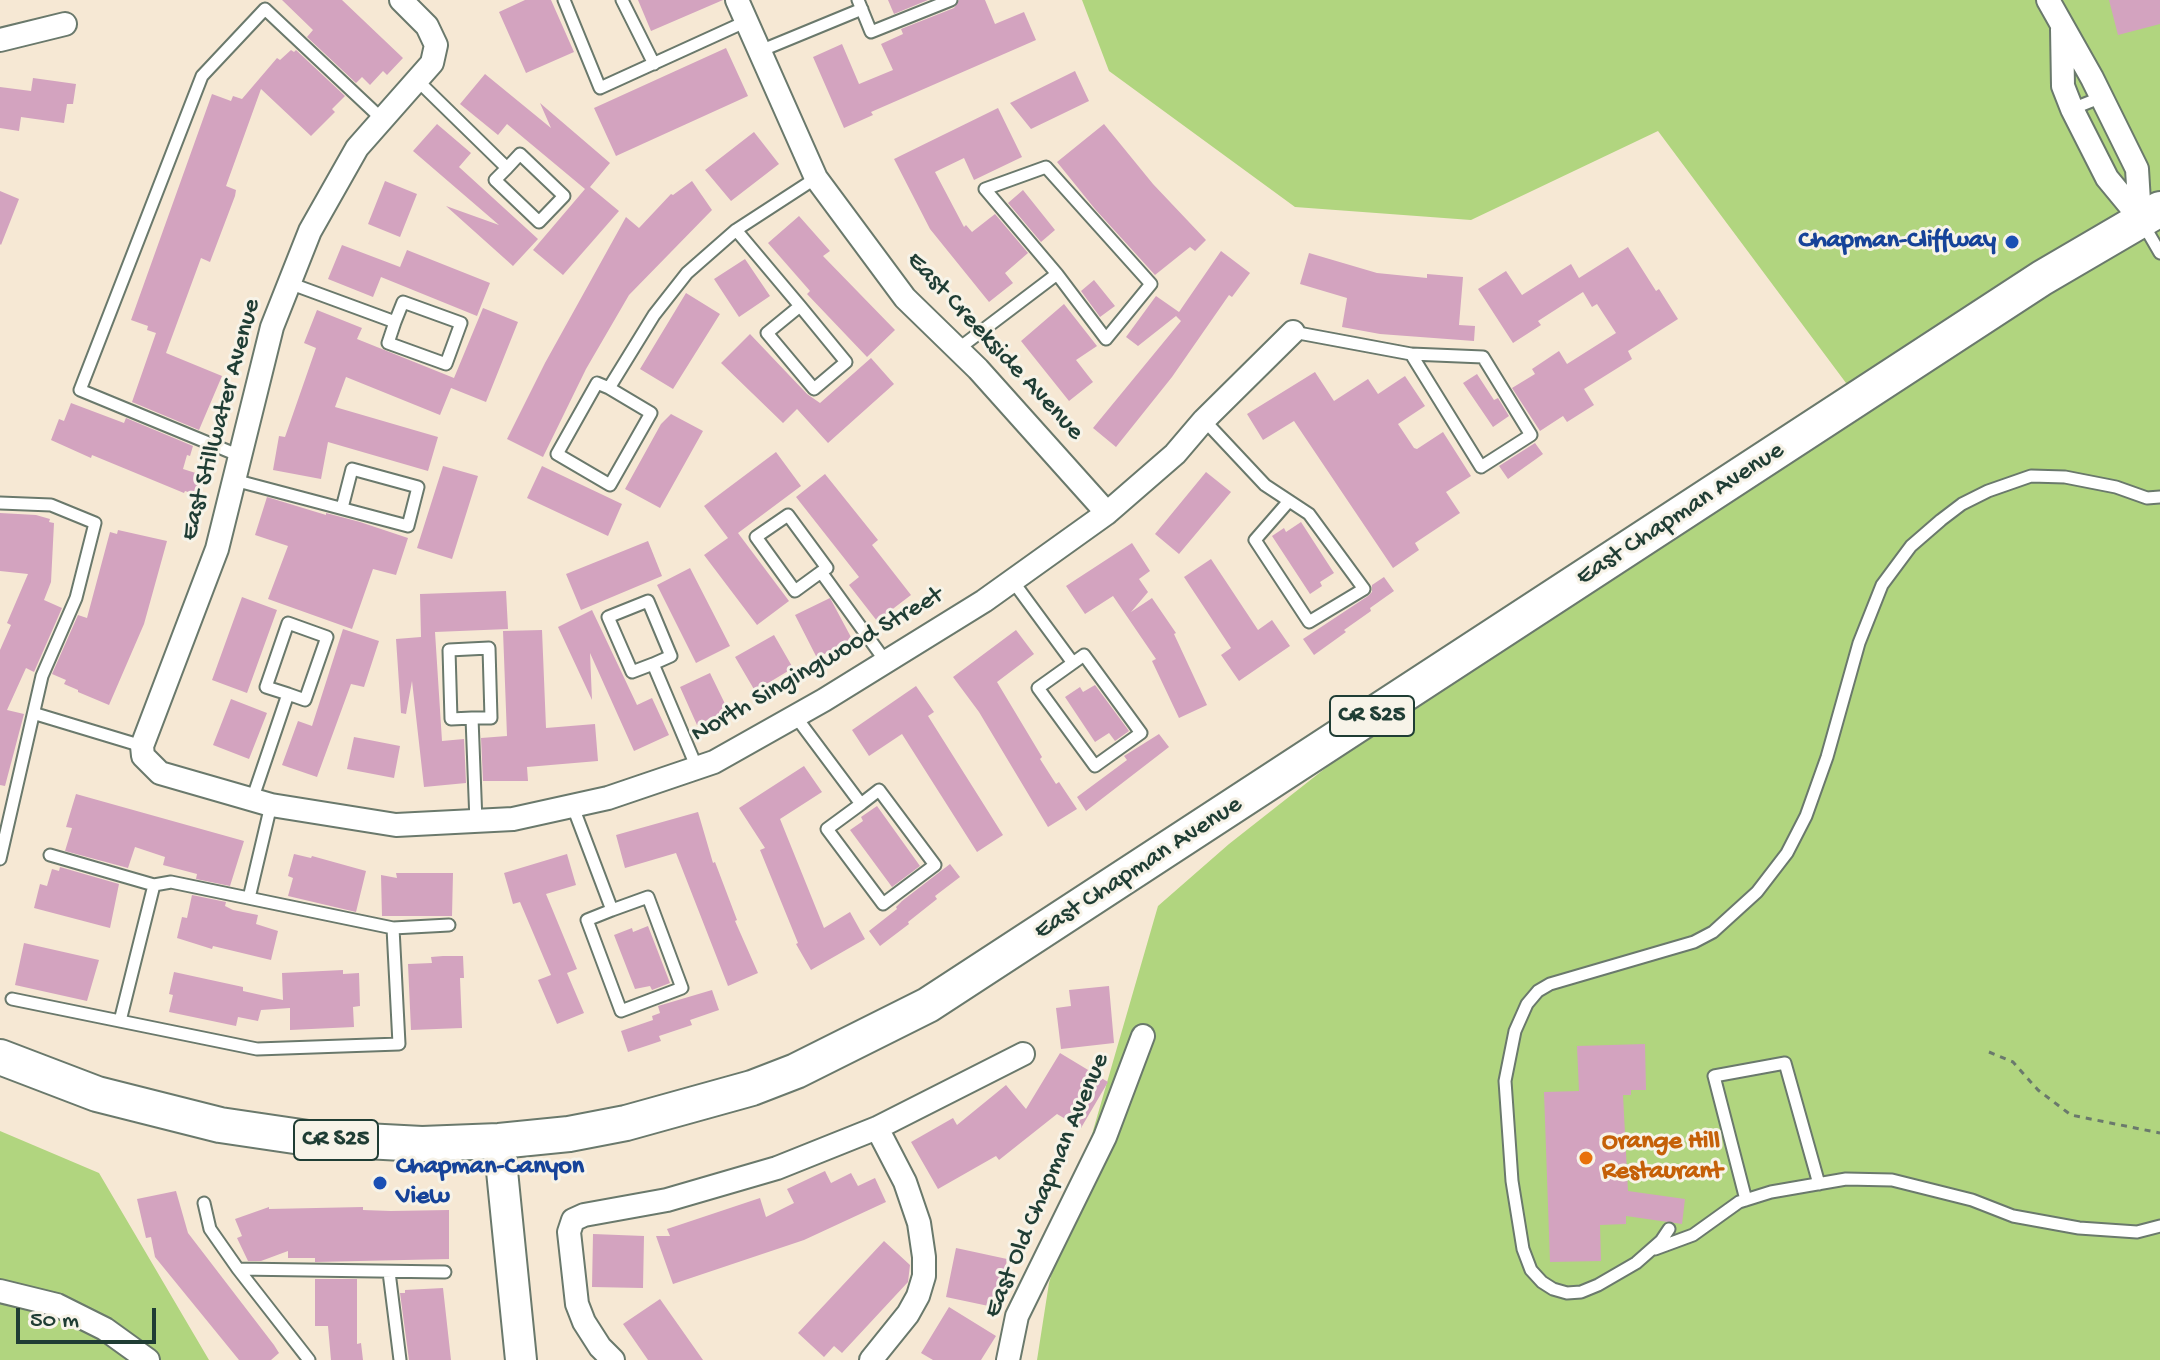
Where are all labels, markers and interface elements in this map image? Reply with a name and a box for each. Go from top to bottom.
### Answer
place label: Chapman-Cliffway [1799,226,1996,258]
marker: Chapman-Cliffway [2003,233,2021,251]
street label: East Creekside Avenue [898,246,1090,448]
street label: East Stillwater Avenue [175,296,269,544]
street label: East Chapman Avenue [1571,436,1791,594]
street label: North Singingwood Street [686,581,950,751]
road number: CR S25 [1330,696,1414,736]
street label: East Chapman Avenue [1029,790,1249,948]
street label: East Old Chapman Avenue [978,1049,1118,1323]
road number: CR S25 [294,1120,378,1160]
place label: Orange Hill Restaurant [1602,1127,1722,1188]
marker: Orange Hill Restaurant [1577,1149,1595,1167]
place label: Chapman-Canyon View [396,1152,584,1214]
marker: Chapman-Canyon View [371,1174,389,1192]
scale bar [20,1292,160,1342]
text: 50 m [30,1307,79,1336]

